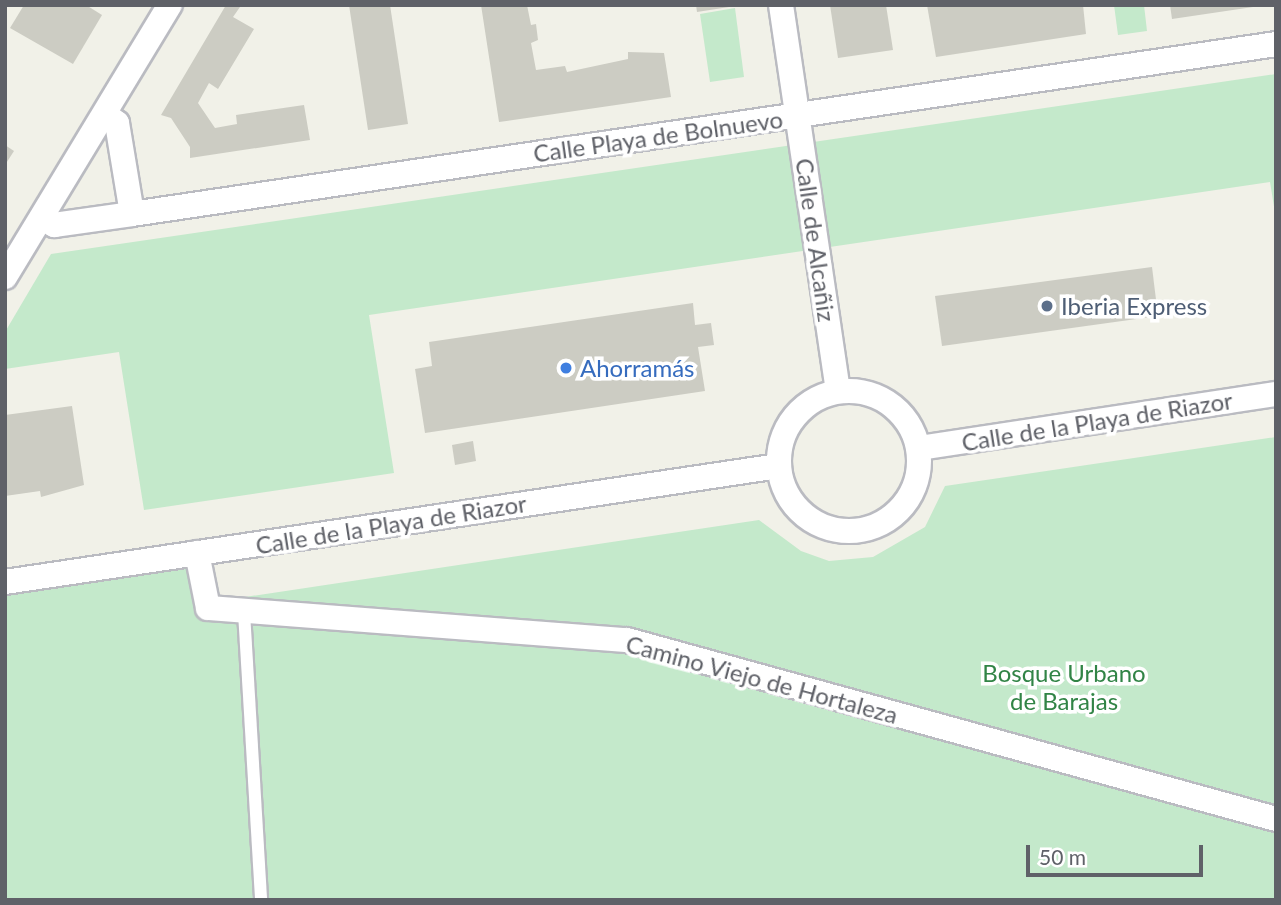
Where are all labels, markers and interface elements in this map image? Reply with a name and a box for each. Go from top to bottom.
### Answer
street label: Calle Playa de Bolnuevo [531,104,785,168]
street label: Calle de Alcañiz [790,156,842,324]
place label: Iberia Express [1061,292,1207,320]
marker: Iberia Express [1039,298,1055,314]
place label: Ahorramás [580,354,694,382]
marker: Ahorramás [558,360,574,376]
street label: Calle de la Playa de Riazor [960,385,1234,457]
street label: Calle de la Playa de Riazor [254,488,528,560]
street label: Camino Viejo de Hortaleza [623,629,901,729]
park label: Bosque Urbano de Barajas [982,659,1146,715]
scale bar [1029,832,1206,876]
text: 50 m [1039,844,1086,869]

